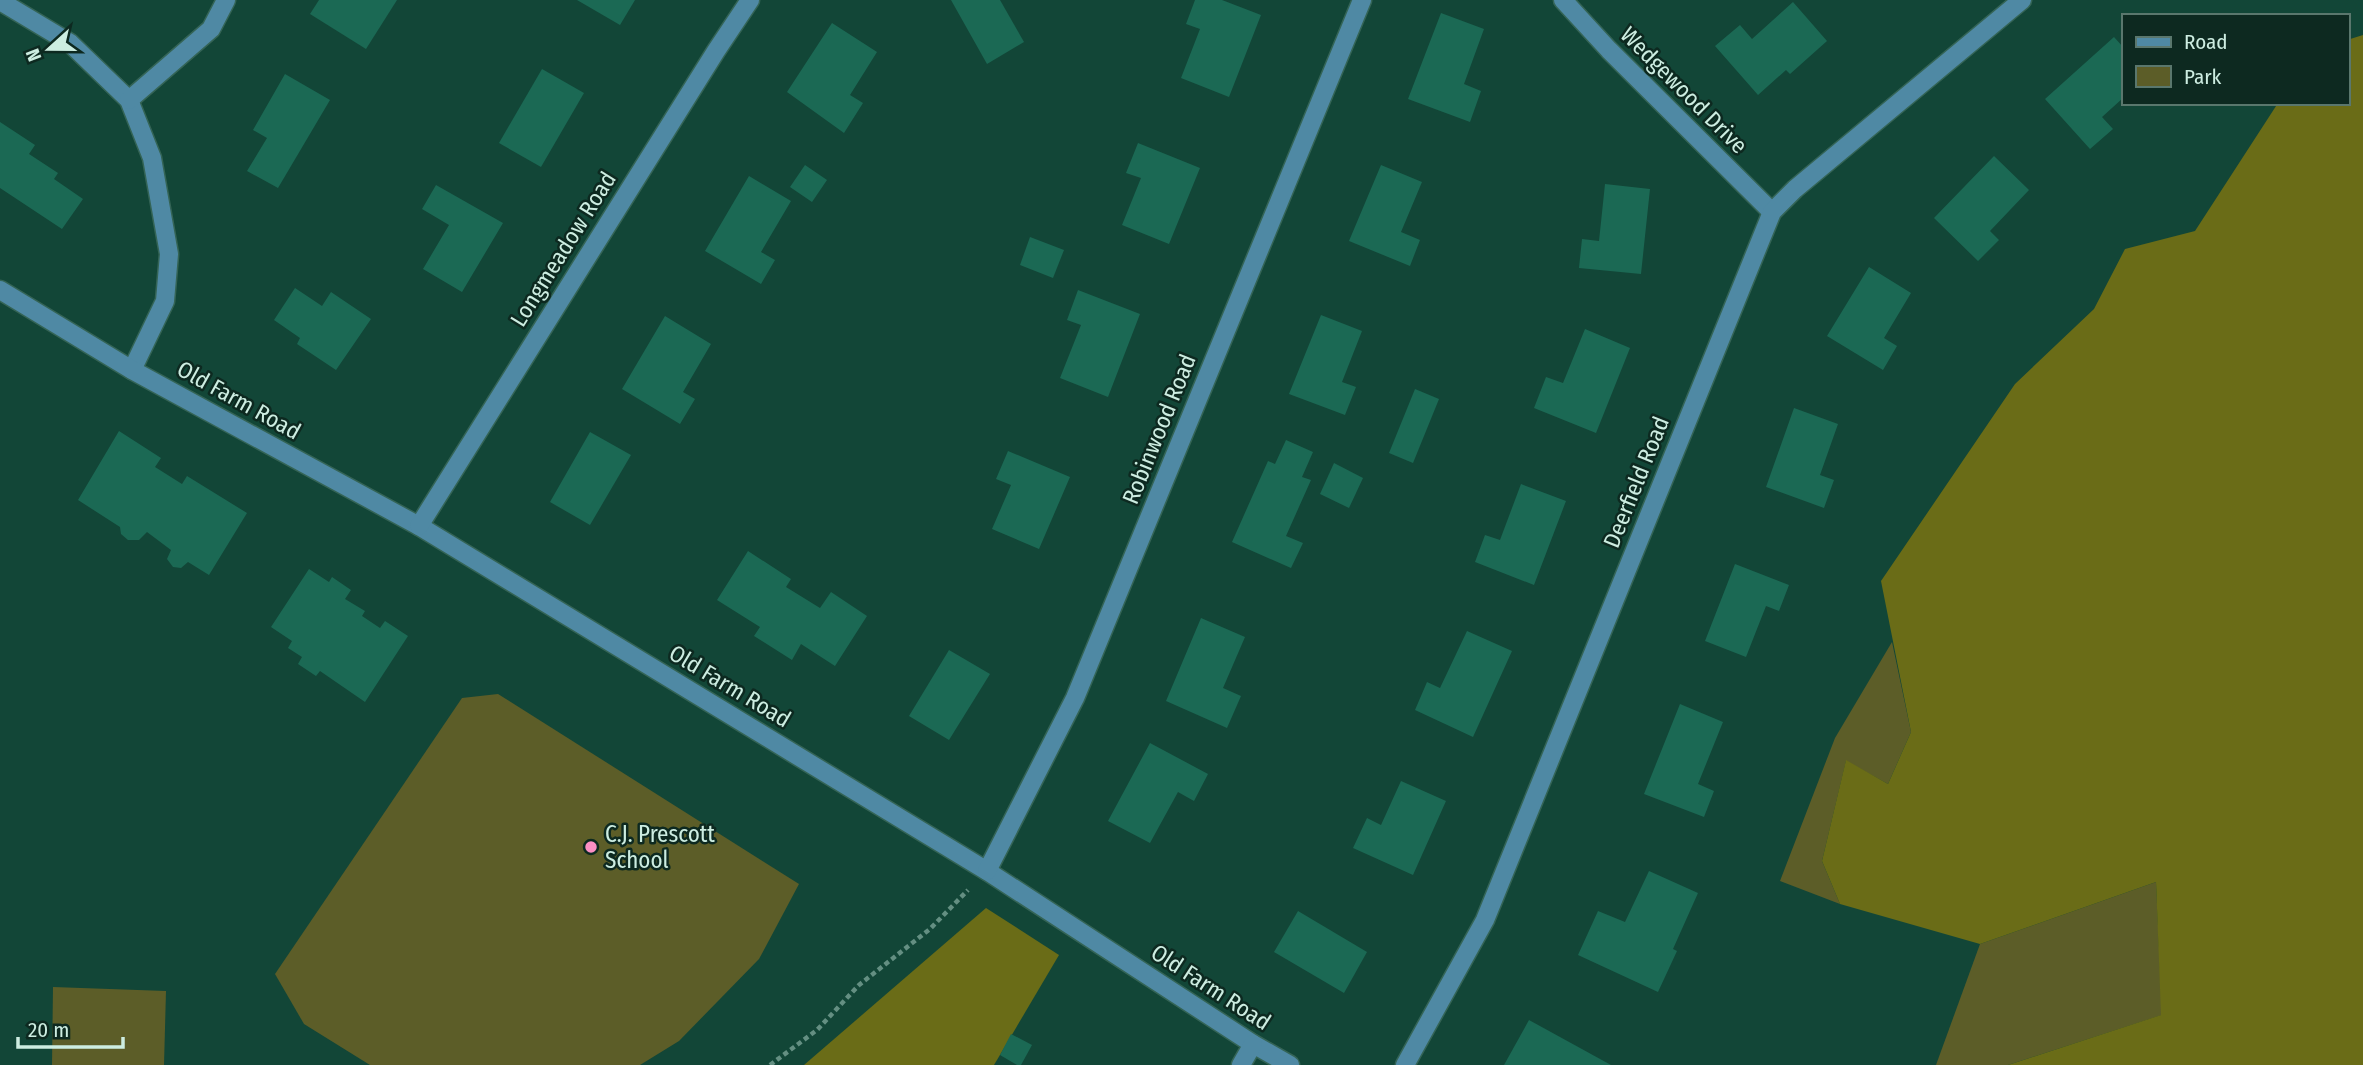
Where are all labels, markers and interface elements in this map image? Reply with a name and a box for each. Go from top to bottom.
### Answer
north arrow [14,14,84,84]
legend [2122,14,2349,105]
street label: Wedgewood Drive [1615,21,1753,159]
text: Road [2184,29,2228,55]
text: N [21,45,46,64]
text: Park [2184,64,2222,90]
street label: Longmeadow Road [504,166,622,332]
street label: Robinwood Road [1116,350,1202,508]
street label: Old Farm Road [172,355,306,445]
street label: Deerfield Road [1597,412,1675,552]
street label: Old Farm Road [664,639,796,733]
place label: C.J. Prescott School [605,820,715,874]
marker: C.J. Prescott School [583,839,599,855]
street label: Old Farm Road [1146,938,1276,1036]
scale bar [18,1006,122,1050]
text: 20 m [28,1017,69,1043]

